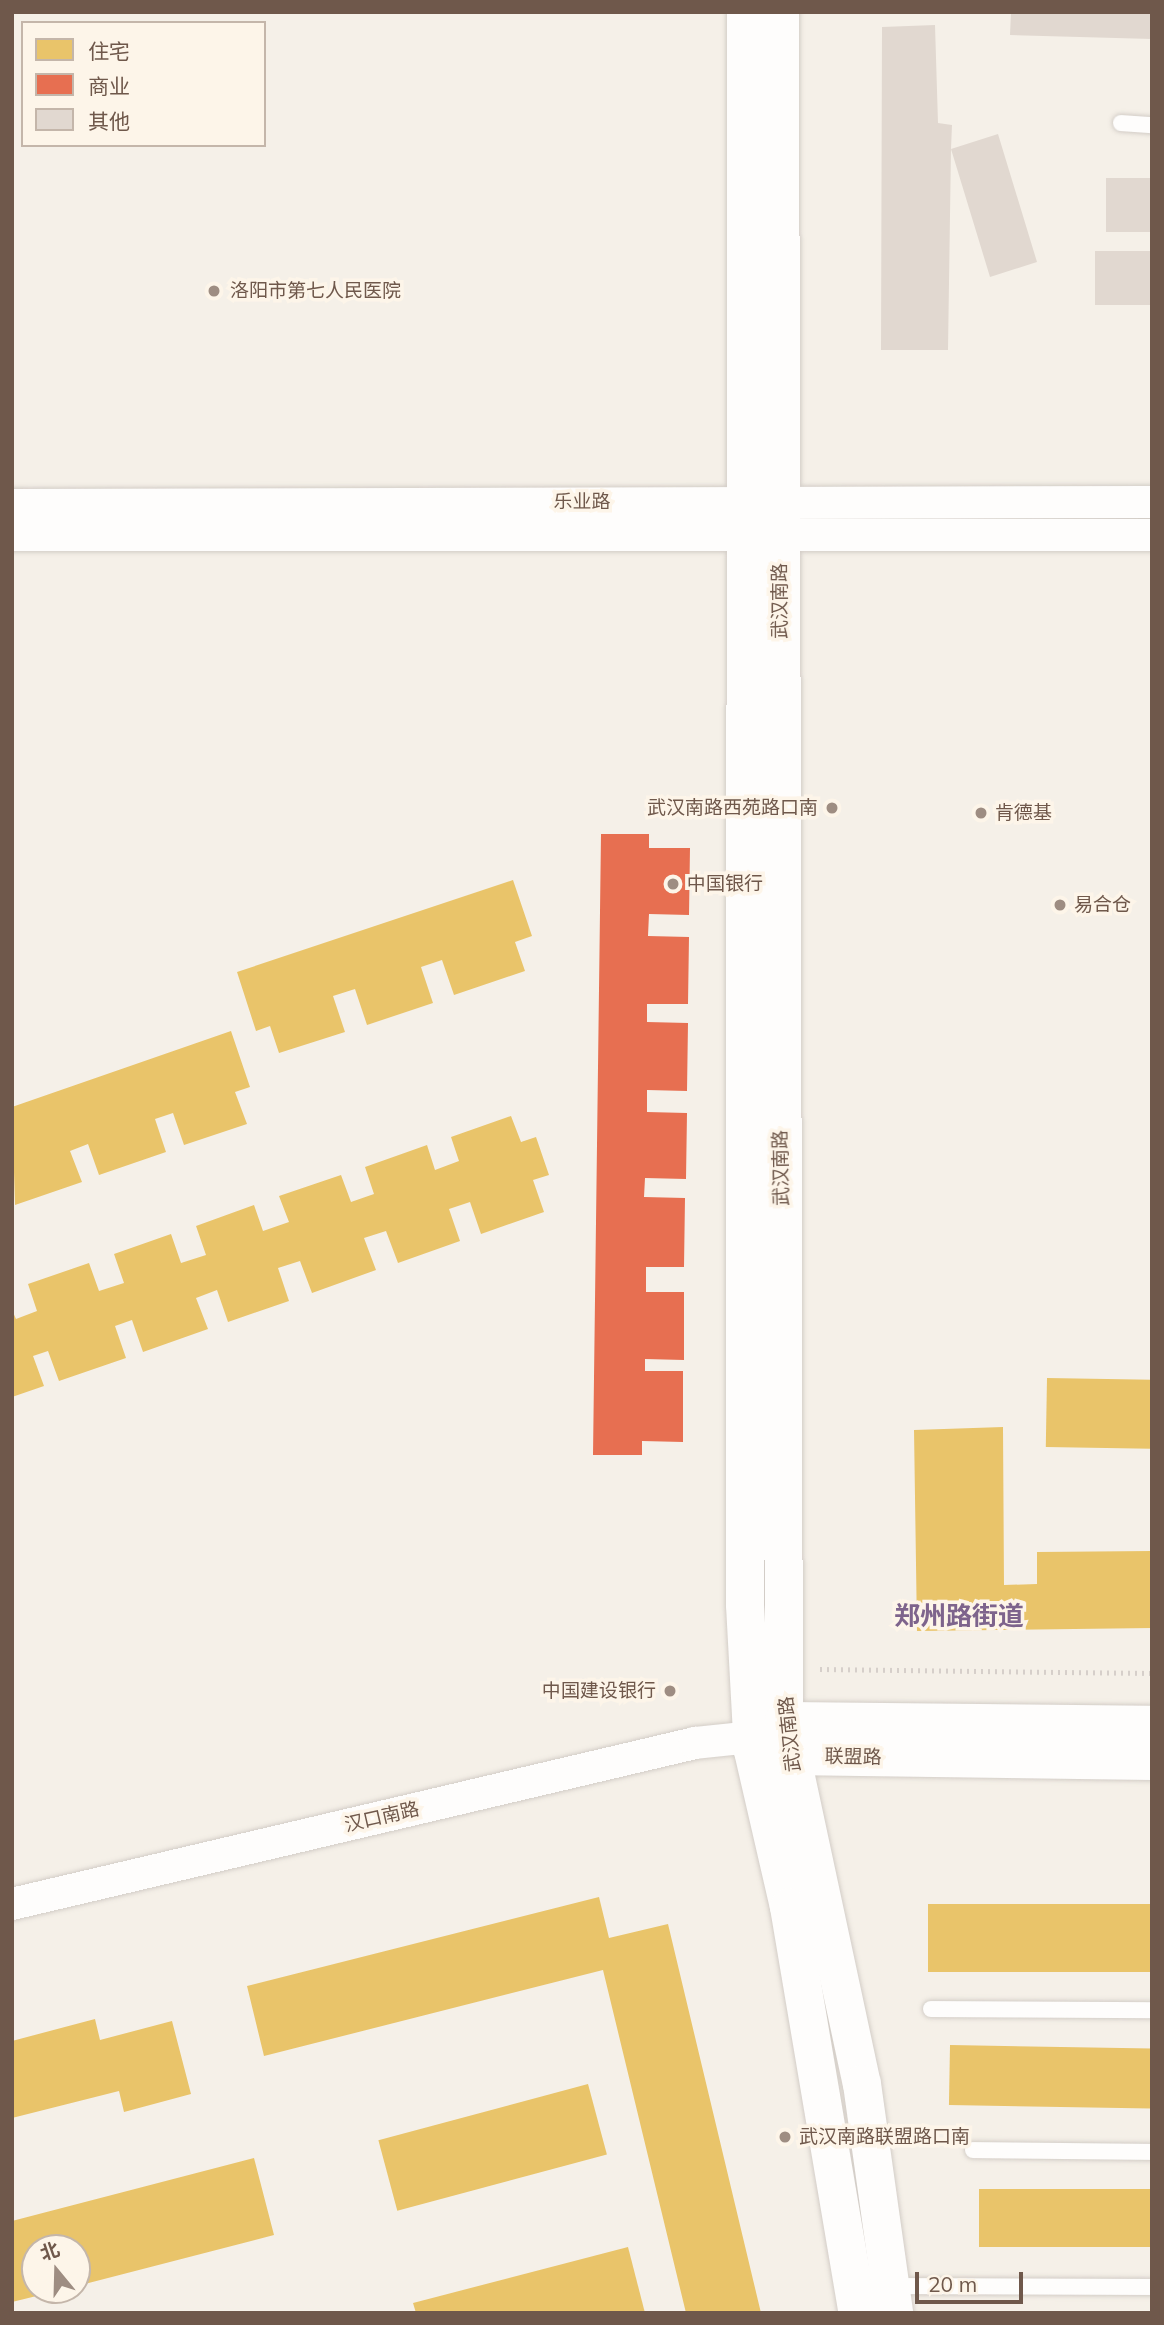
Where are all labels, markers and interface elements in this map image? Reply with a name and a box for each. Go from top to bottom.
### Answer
legend [21,21,266,147]
text: 住宅 [88,38,130,64]
text: 商业 [88,73,130,99]
text: 其他 [88,108,130,134]
place label: 洛阳市第七人民医院 [230,280,401,302]
marker: 洛阳市第七人民医院 [204,281,224,301]
street label: 乐业路 [554,491,610,513]
street label: 武汉南路 [769,563,791,639]
place label: 武汉南路西苑路口南 [647,797,818,819]
marker: 武汉南路西苑路口南 [824,800,840,816]
place label: 肯德基 [995,802,1052,824]
marker: 肯德基 [973,805,989,821]
place label: 中国银行 [687,873,763,895]
marker: 中国银行 [665,876,681,892]
place label: 易合仓 [1074,894,1131,916]
marker: 易合仓 [1052,897,1068,913]
street label: 武汉南路 [769,1130,793,1206]
district label: 郑州路街道 [894,1600,1024,1632]
place label: 中国建设银行 [542,1680,656,1702]
marker: 中国建设银行 [662,1683,678,1699]
street label: 武汉南路 [775,1695,805,1773]
street label: 联盟路 [824,1745,882,1769]
street label: 汉口南路 [342,1797,422,1837]
place label: 武汉南路联盟路口南 [799,2126,970,2148]
marker: 武汉南路联盟路口南 [777,2129,793,2145]
north arrow [21,2234,91,2304]
text: 北 [37,2237,63,2265]
scale bar [919,2258,1028,2302]
text: 20 m [928,2271,977,2297]

